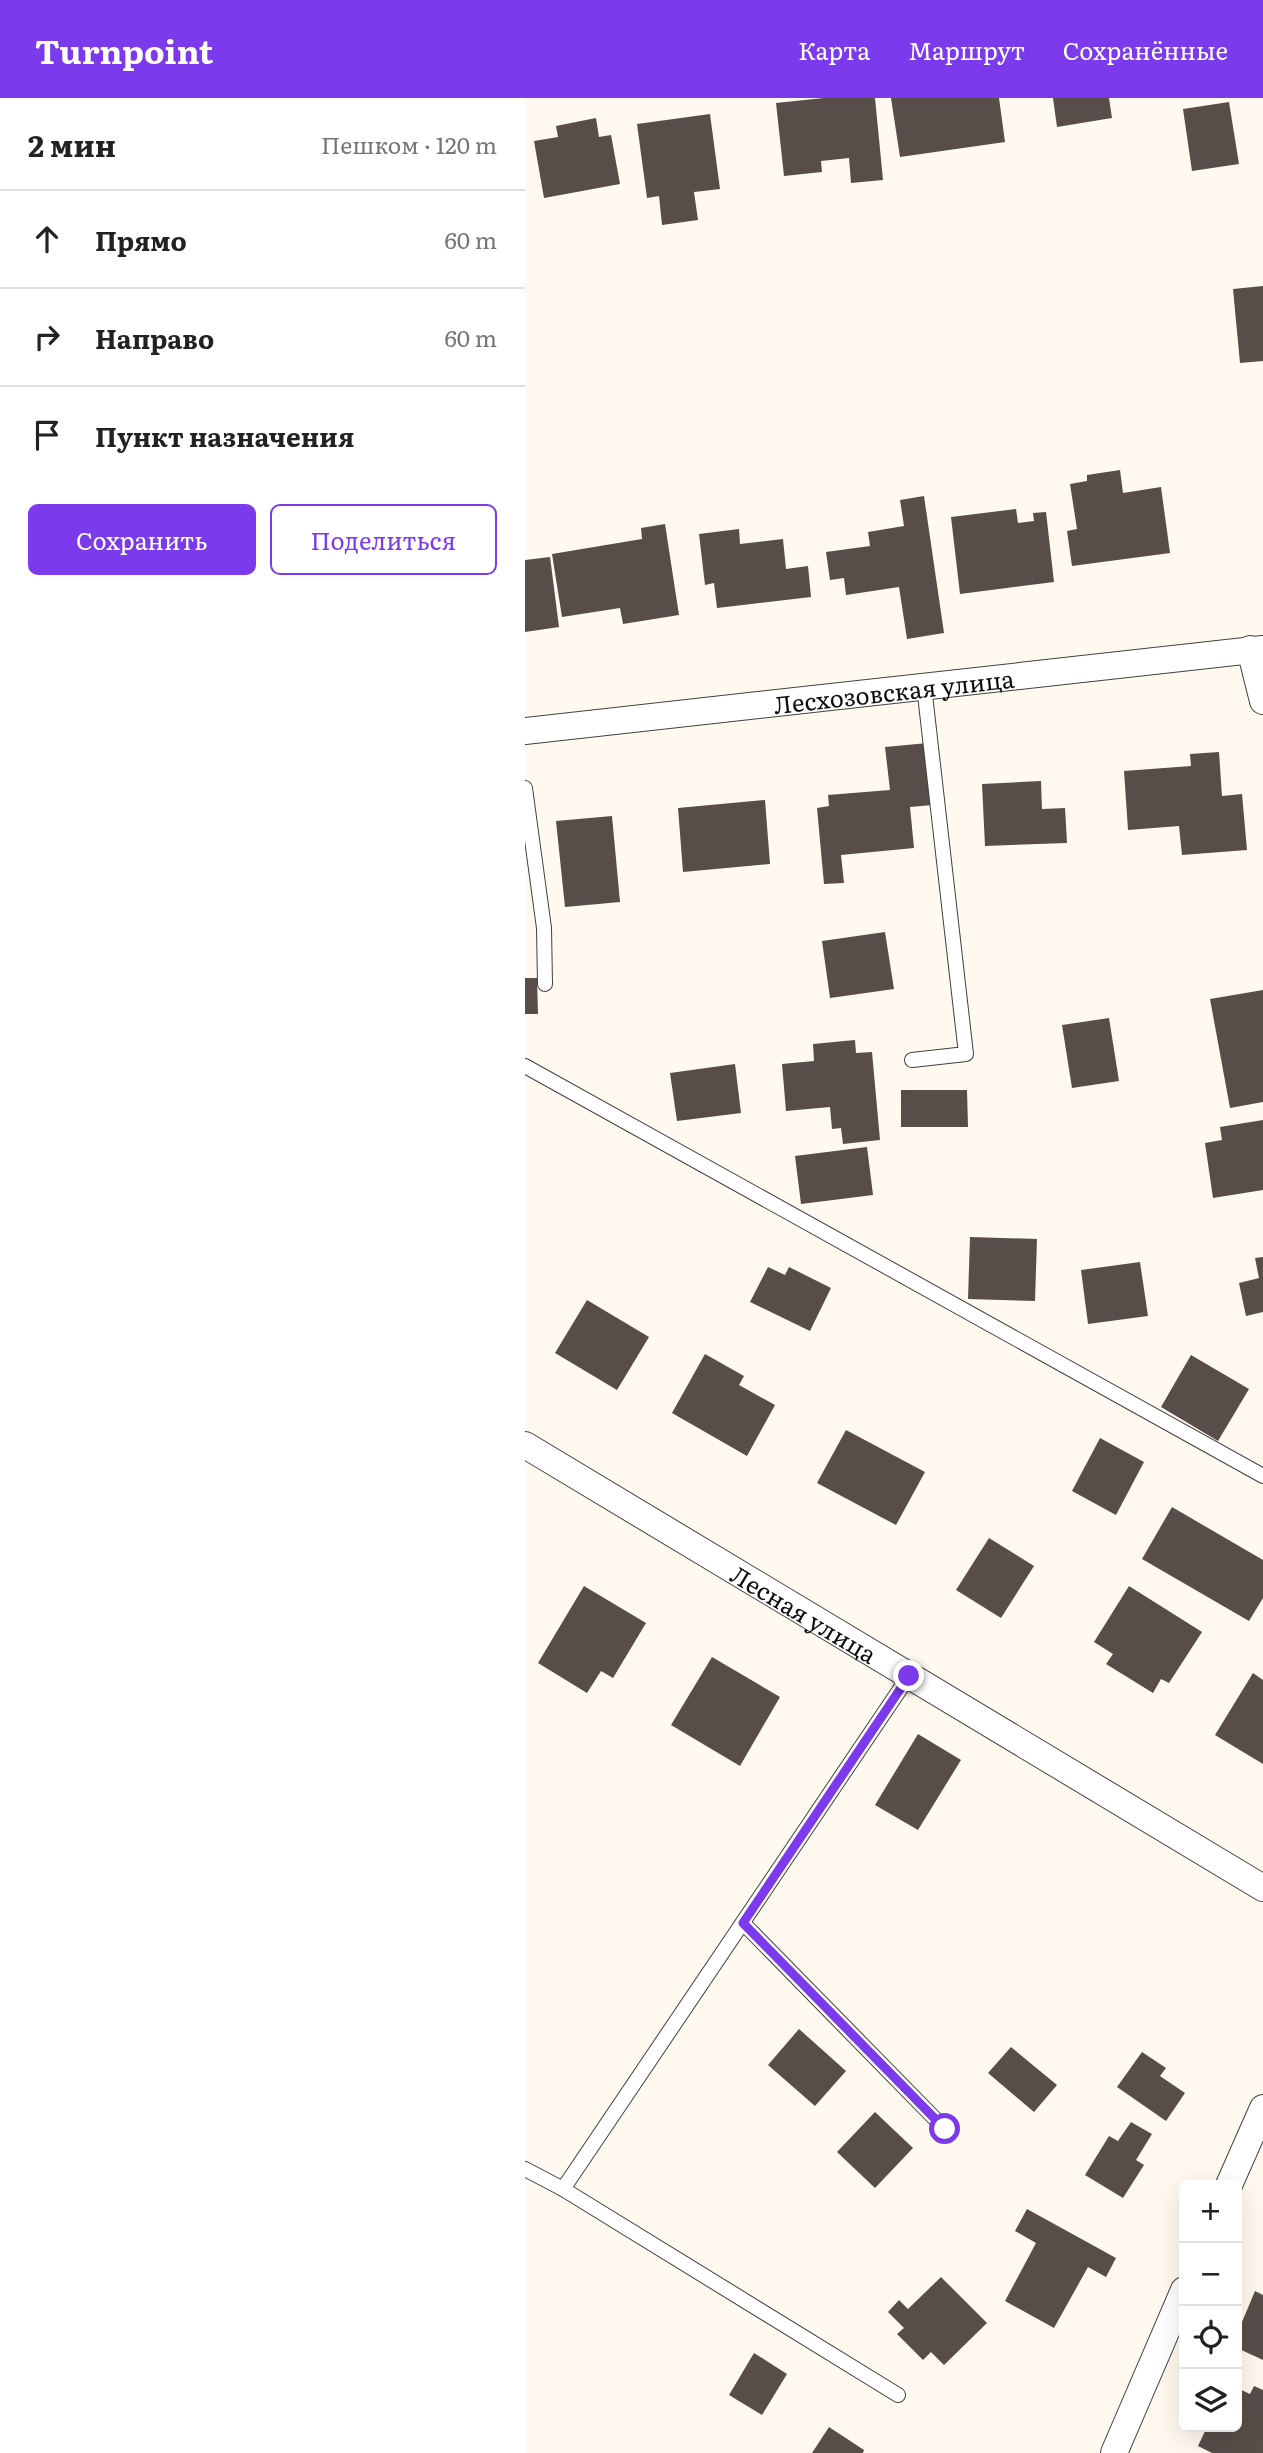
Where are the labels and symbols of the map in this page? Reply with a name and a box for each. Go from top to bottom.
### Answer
street label: Лесхозовская улица [772,659,1016,721]
street label: Лесная улица [725,1555,884,1670]
route end [893,1660,924,1691]
route start [929,2113,960,2144]

